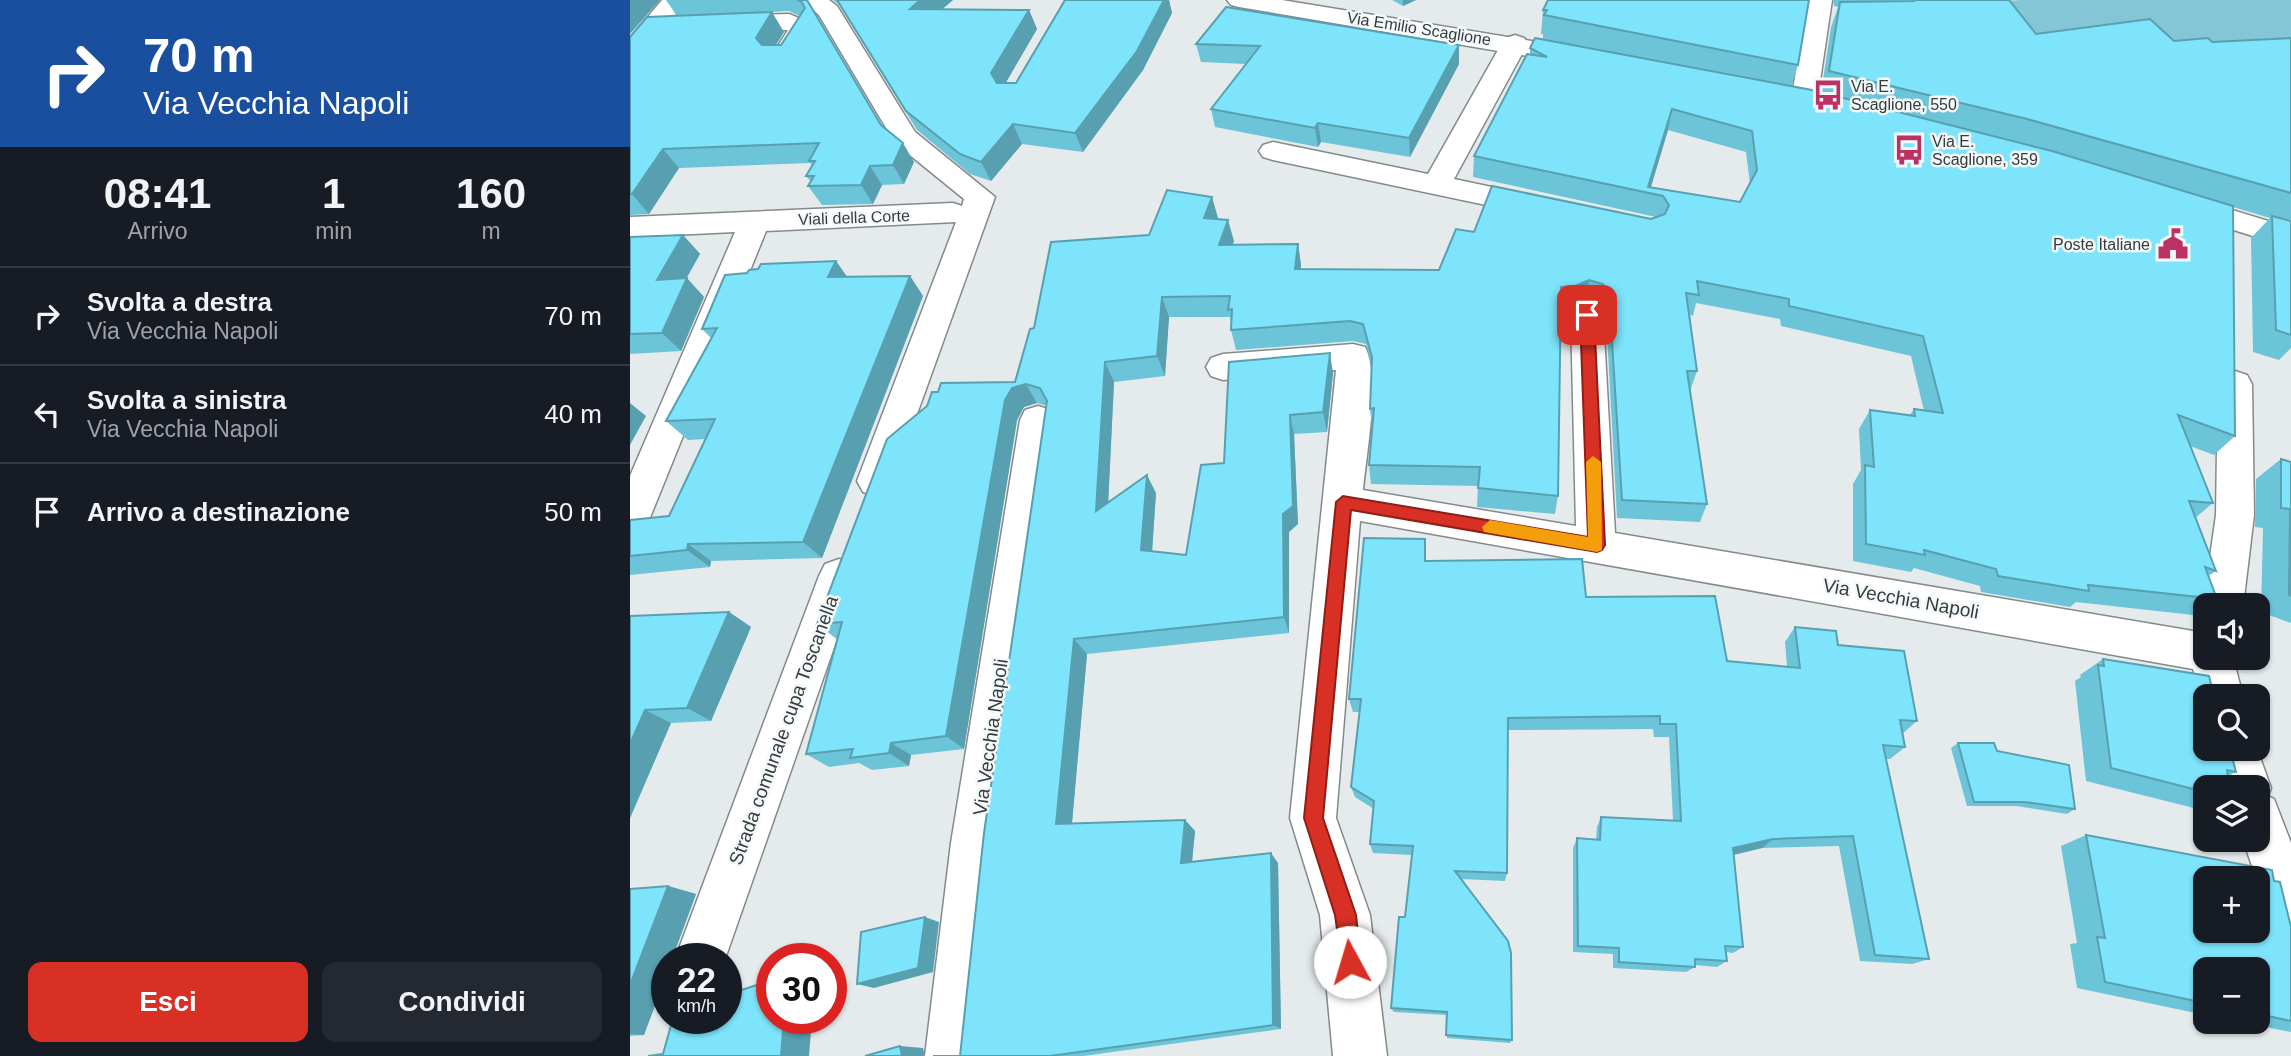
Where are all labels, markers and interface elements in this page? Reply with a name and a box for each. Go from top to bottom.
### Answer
street label: Via Emilio Scaglione [1346,9,1492,48]
icon: right [28,28,119,119]
text: 70 m [143,28,255,82]
bus stop icon: Via E. Scaglione, 550 [1811,78,1845,112]
place label: Via E. Scaglione, 550 [1851,78,1957,113]
text: Via Vecchia Napoli [143,85,409,121]
bus stop icon: Via E. Scaglione, 359 [1892,133,1926,167]
place label: Via E. Scaglione, 359 [1932,133,2038,168]
text: 08:41 [104,170,211,217]
text: 1 [322,170,345,217]
text: 160 [456,170,526,217]
street label: Viali della Corte [798,207,910,228]
text: Arrivo [128,218,188,244]
text: min [315,218,352,244]
text: m [482,218,501,244]
public building icon: Poste Italiane [2156,227,2190,261]
place label: Poste Italiane [2053,236,2150,253]
pin [1557,285,1617,345]
text: Svolta a destra [87,287,272,317]
icon: arrive [1568,296,1606,334]
icon: right [28,297,66,335]
text: 70 m [544,301,602,331]
text: Via Vecchia Napoli [87,318,278,344]
text: Svolta a sinistra [87,385,286,415]
icon: left [28,395,66,433]
text: 40 m [544,399,602,429]
text: Via Vecchia Napoli [87,416,278,442]
icon: arrive [28,493,66,531]
text: Arrivo a destinazione [87,497,350,527]
text: 50 m [544,497,602,527]
street label: Via Vecchia Napoli [1821,574,1981,623]
street label: Strada comunale cupa Toscanella [725,592,842,868]
map controls [2193,593,2270,1034]
button: sound [2193,593,2270,670]
street label: Via Vecchia Napoli [969,657,1012,817]
button: search [2193,684,2270,761]
button: layers [2193,775,2270,852]
button: + [2193,866,2270,943]
position arrow [1313,925,1387,999]
speed limit sign: 30 [756,943,847,1034]
button: − [2193,957,2270,1034]
text: 22 [677,960,716,999]
button: Esci [28,962,308,1042]
button: Condividi [322,962,602,1042]
text: km/h [677,996,716,1016]

